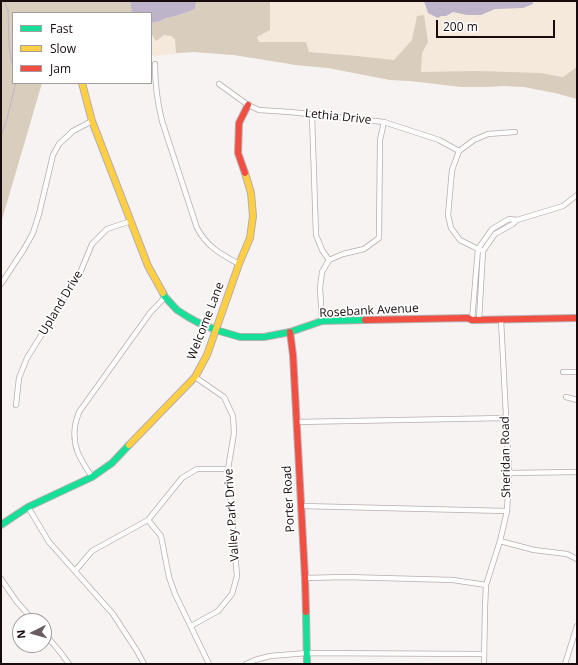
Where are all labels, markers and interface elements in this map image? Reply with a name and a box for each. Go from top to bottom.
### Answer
legend [12,12,152,84]
scale bar [438,12,557,38]
text: 200 m [443,18,478,35]
text: Fast [50,20,73,37]
text: Slow [50,40,76,57]
text: Jam [50,60,71,77]
street label: Lethia Drive [304,106,372,128]
street label: Upland Drive [36,268,86,338]
street label: Welcome Lane [185,280,227,362]
street label: Rosebank Avenue [319,301,419,321]
street label: Sheridan Road [498,416,514,498]
street label: Porter Road [280,465,298,533]
street label: Valley Park Drive [222,468,242,562]
north arrow [12,613,52,653]
text: N [13,629,28,639]

